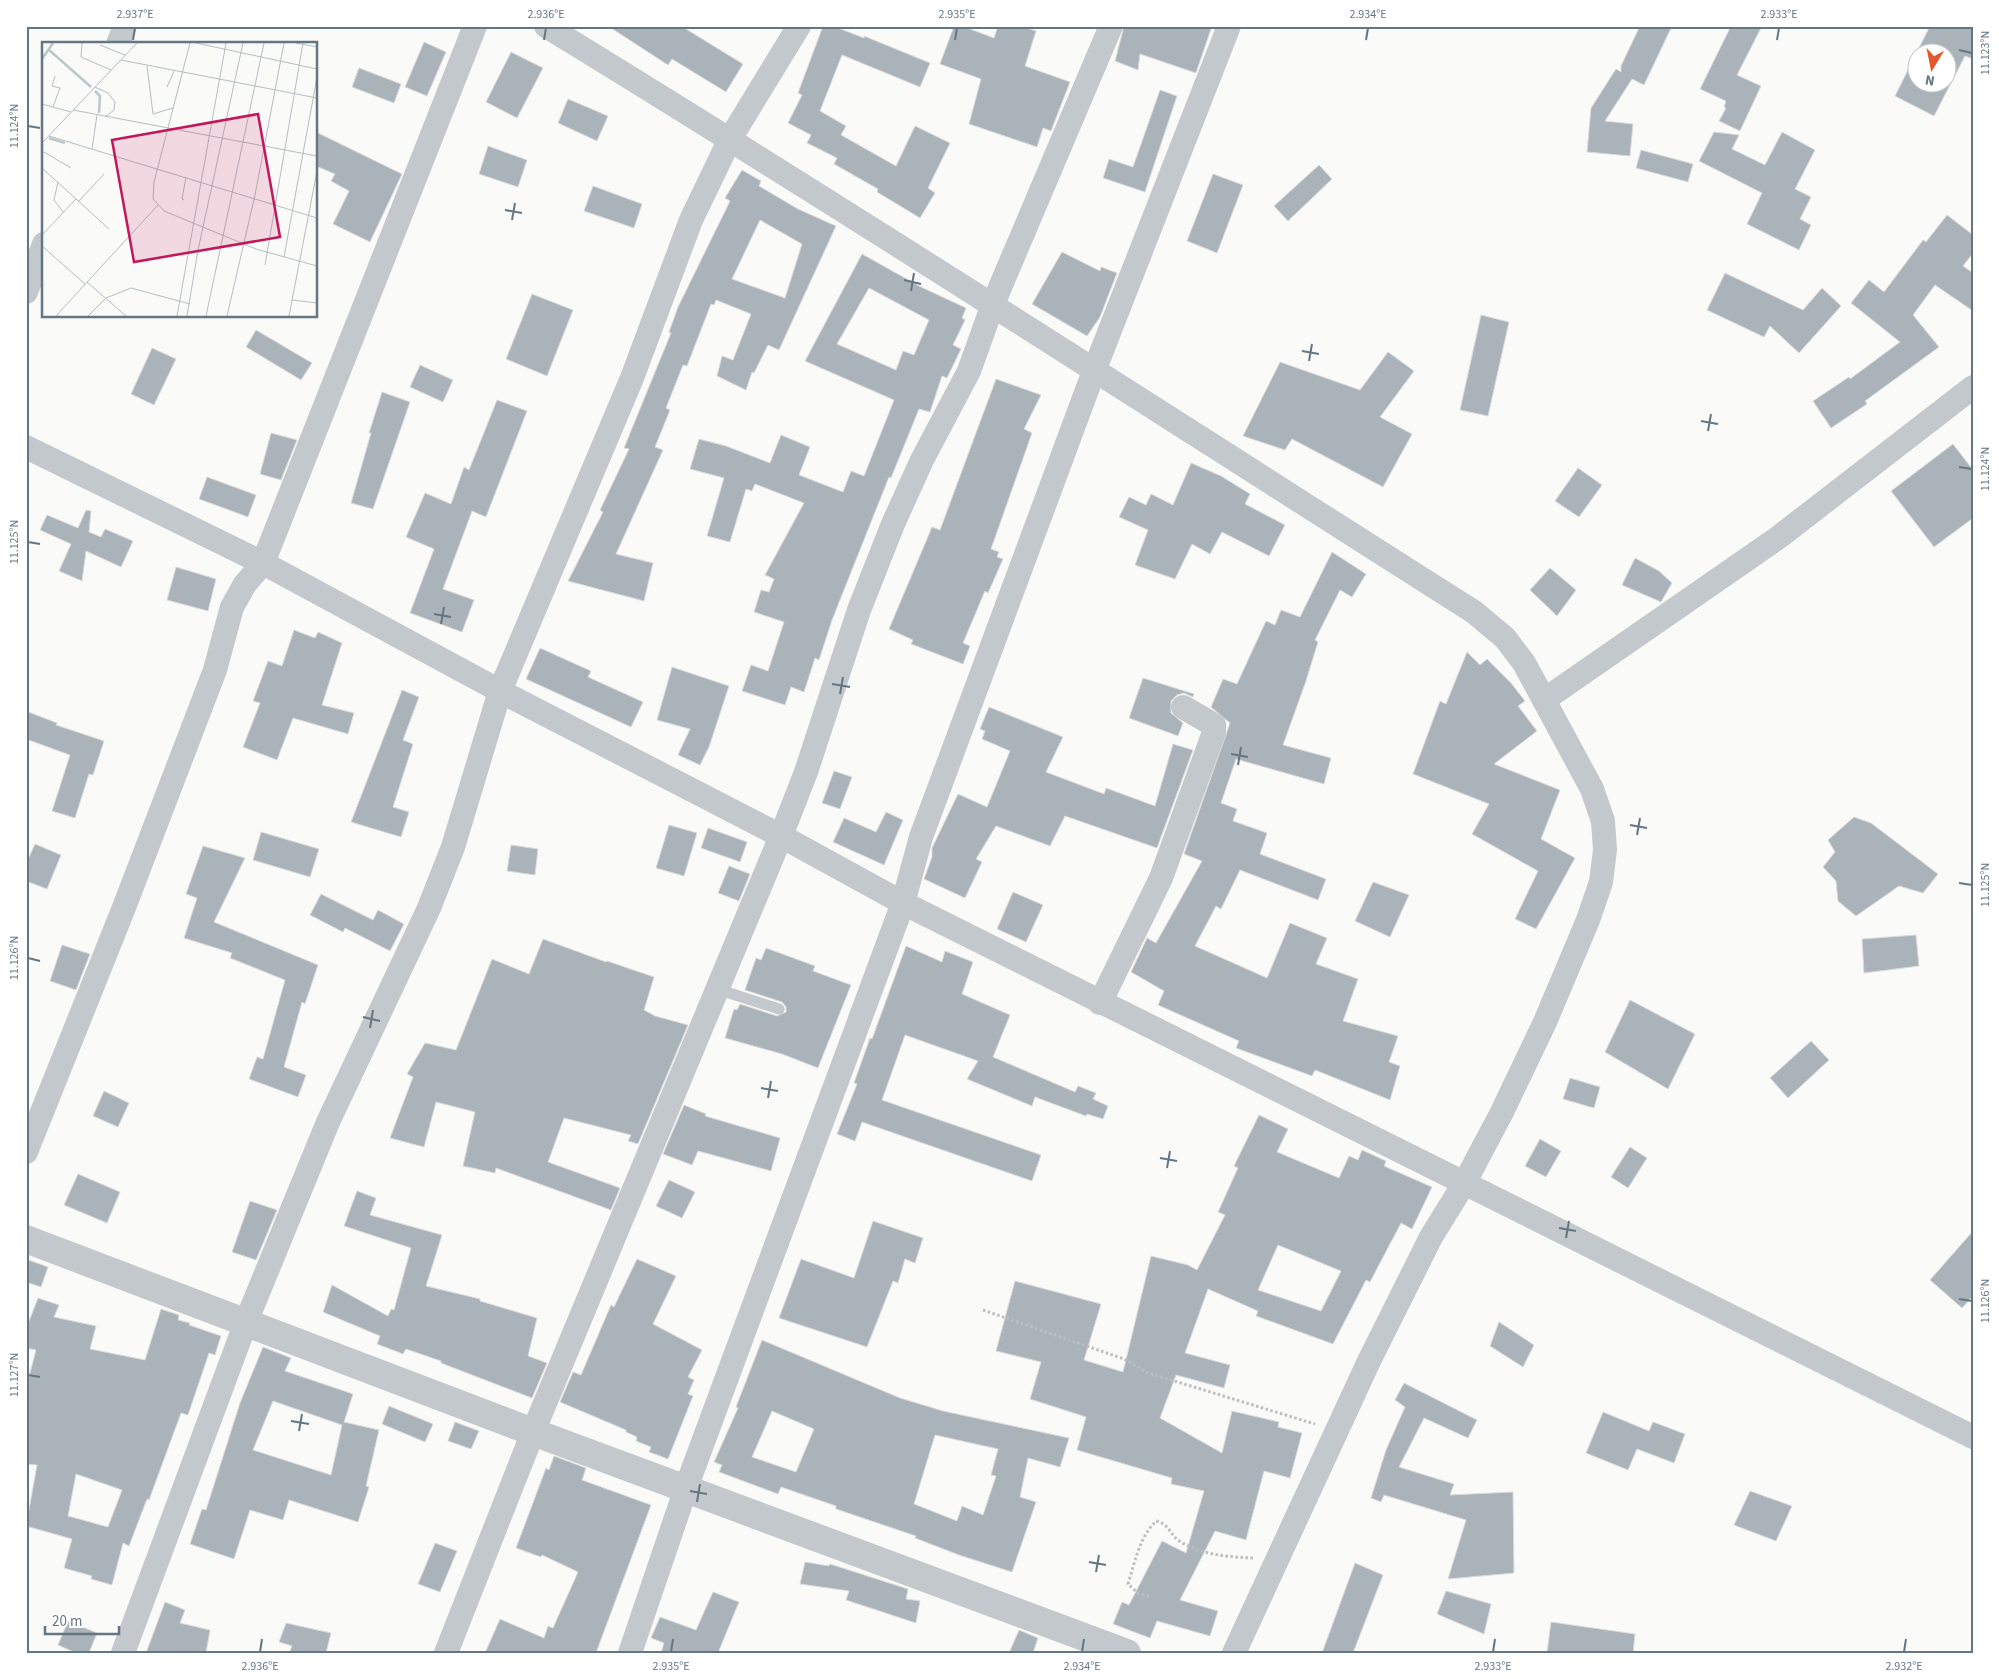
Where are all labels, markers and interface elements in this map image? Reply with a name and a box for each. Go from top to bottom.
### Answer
text: 2.937°E [116,6,154,23]
text: 2.936°E [527,6,565,23]
text: 2.935°E [938,6,976,23]
text: 2.934°E [1349,6,1387,23]
text: 2.933°E [1760,6,1798,23]
text: 11.123°N [1977,31,1994,75]
inset map [42,42,318,318]
north arrow [1906,42,1956,92]
text: N [1924,69,1936,90]
text: 11.124°N [6,104,23,148]
text: 11.124°N [1977,447,1994,491]
text: 11.125°N [6,520,23,564]
text: 11.125°N [1977,863,1994,907]
text: 11.126°N [6,936,23,980]
text: 11.126°N [1977,1279,1994,1323]
text: 11.127°N [6,1353,23,1397]
scale bar [45,1604,119,1636]
text: 20 m [52,1611,82,1632]
text: 2.936°E [241,1658,279,1675]
text: 2.935°E [652,1658,690,1675]
text: 2.934°E [1063,1658,1101,1675]
text: 2.933°E [1474,1658,1512,1675]
text: 2.932°E [1885,1658,1923,1675]

